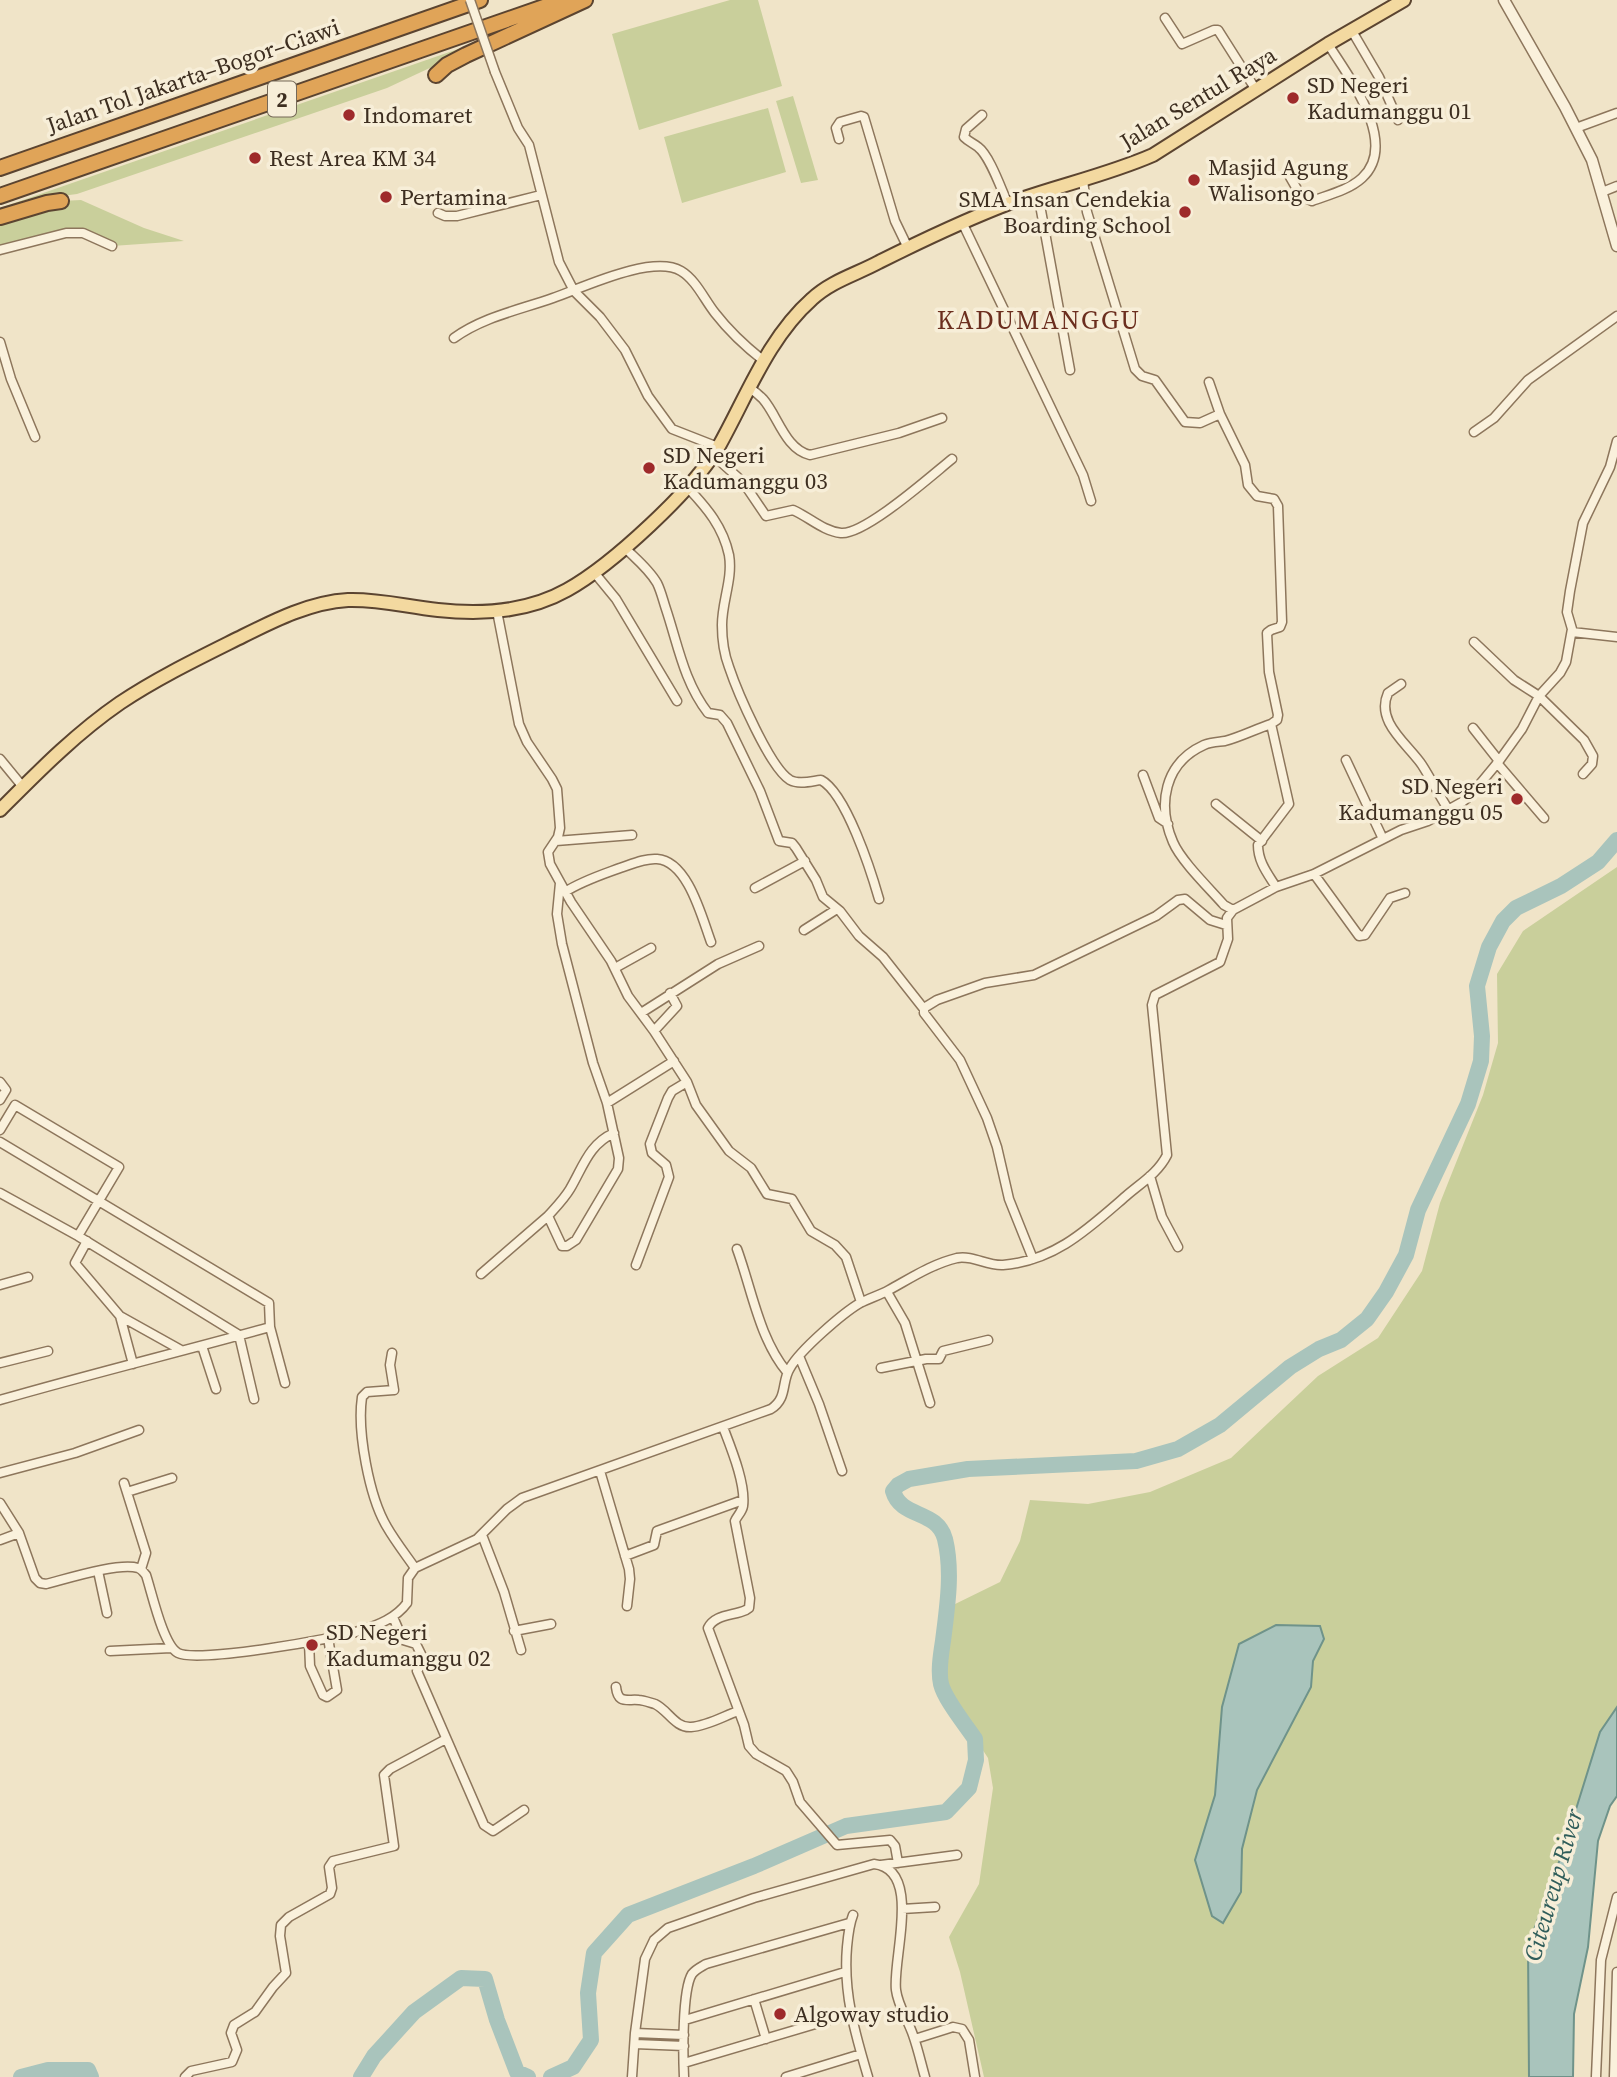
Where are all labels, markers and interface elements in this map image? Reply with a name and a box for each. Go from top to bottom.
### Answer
street label: Jalan Tol Jakarta–Bogor–Ciawi [41,11,344,142]
street label: Jalan Sentul Raya [1113,38,1282,158]
place label: SD Negeri Kadumanggu 01 [1307,69,1472,127]
road number: 2 [268,82,296,116]
marker: SD Negeri Kadumanggu 01 [1285,90,1301,106]
place label: Indomaret [363,99,473,131]
marker: Indomaret [341,107,357,123]
place label: Rest Area KM 34 [269,142,437,174]
marker: Rest Area KM 34 [247,150,263,166]
place label: Masjid Agung Walisongo [1208,151,1348,209]
marker: Masjid Agung Walisongo [1186,172,1202,188]
place label: Pertamina [400,181,508,213]
place label: SMA Insan Cendekia Boarding School [959,183,1171,241]
marker: Pertamina [378,189,394,205]
marker: SMA Insan Cendekia Boarding School [1177,204,1193,220]
district label: KADUMANGGU [937,302,1141,338]
place label: SD Negeri Kadumanggu 03 [663,439,828,497]
marker: SD Negeri Kadumanggu 03 [641,460,657,476]
place label: SD Negeri Kadumanggu 05 [1338,770,1503,828]
marker: SD Negeri Kadumanggu 05 [1509,791,1525,807]
place label: SD Negeri Kadumanggu 02 [326,1616,491,1674]
marker: SD Negeri Kadumanggu 02 [304,1637,320,1653]
water label: Citeureup River [1516,1804,1591,1965]
place label: Algoway studio [794,1998,949,2030]
marker: Algoway studio [772,2006,788,2022]

